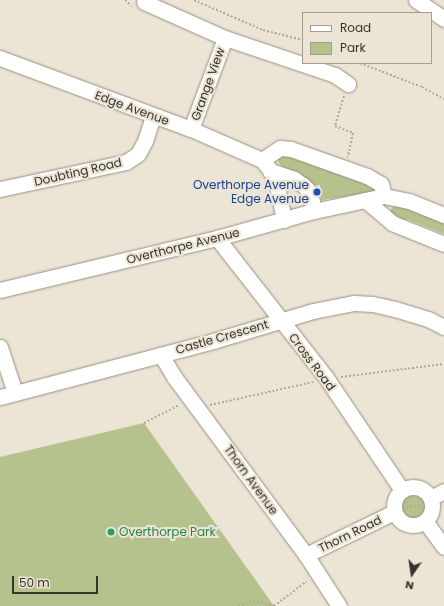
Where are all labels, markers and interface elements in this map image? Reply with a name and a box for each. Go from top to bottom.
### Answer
legend [302,12,432,64]
text: Road [340,19,371,36]
text: Park [340,39,366,56]
street label: Grange View [188,45,228,123]
street label: Edge Avenue [93,88,171,128]
street label: Doubting Road [33,155,123,189]
place label: Overthorpe Avenue Edge Avenue [193,178,309,206]
marker: Overthorpe Avenue Edge Avenue [312,187,322,197]
street label: Overthorpe Avenue [125,225,241,267]
street label: Castle Crescent [174,317,270,357]
street label: Cross Road [286,330,338,394]
street label: Thorn Avenue [221,442,281,518]
street label: Thorn Road [316,513,384,555]
place label: Overthorpe Park [119,525,216,539]
marker: Overthorpe Park [106,527,116,537]
north arrow [392,554,432,594]
scale bar [14,568,100,594]
text: 50 m [19,574,50,591]
text: N [403,577,415,594]

